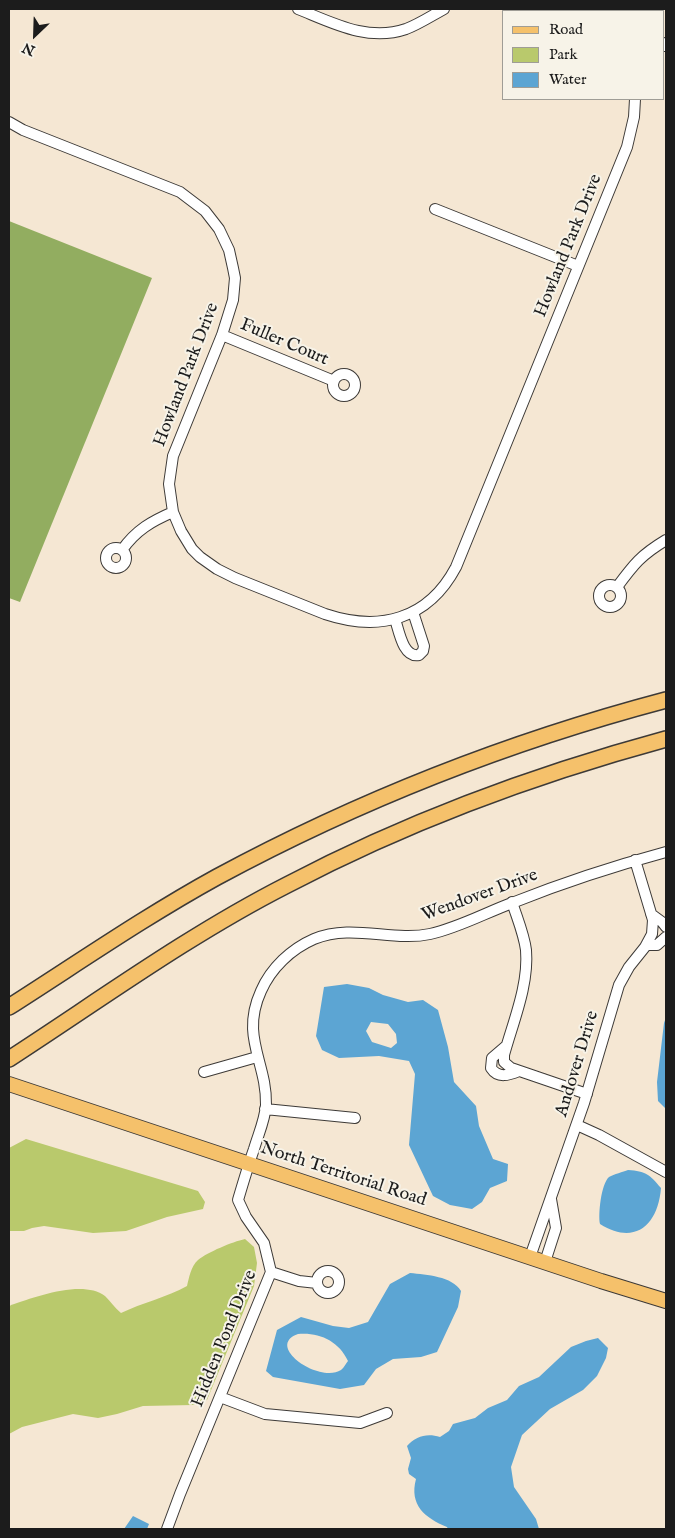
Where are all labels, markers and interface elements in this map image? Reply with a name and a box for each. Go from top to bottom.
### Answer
north arrow [10,10,60,60]
legend [502,10,665,100]
text: Road [549,20,583,39]
text: N [20,38,38,59]
text: Park [549,45,578,64]
text: Water [549,70,586,89]
street label: Howland Park Drive [530,171,608,321]
street label: Howland Park Drive [150,300,224,450]
street label: Fuller Court [237,315,331,371]
street label: Wendover Drive [419,865,541,927]
street label: Andover Drive [552,1008,604,1120]
street label: North Territorial Road [257,1138,429,1212]
street label: Hidden Pond Drive [188,1267,262,1411]

